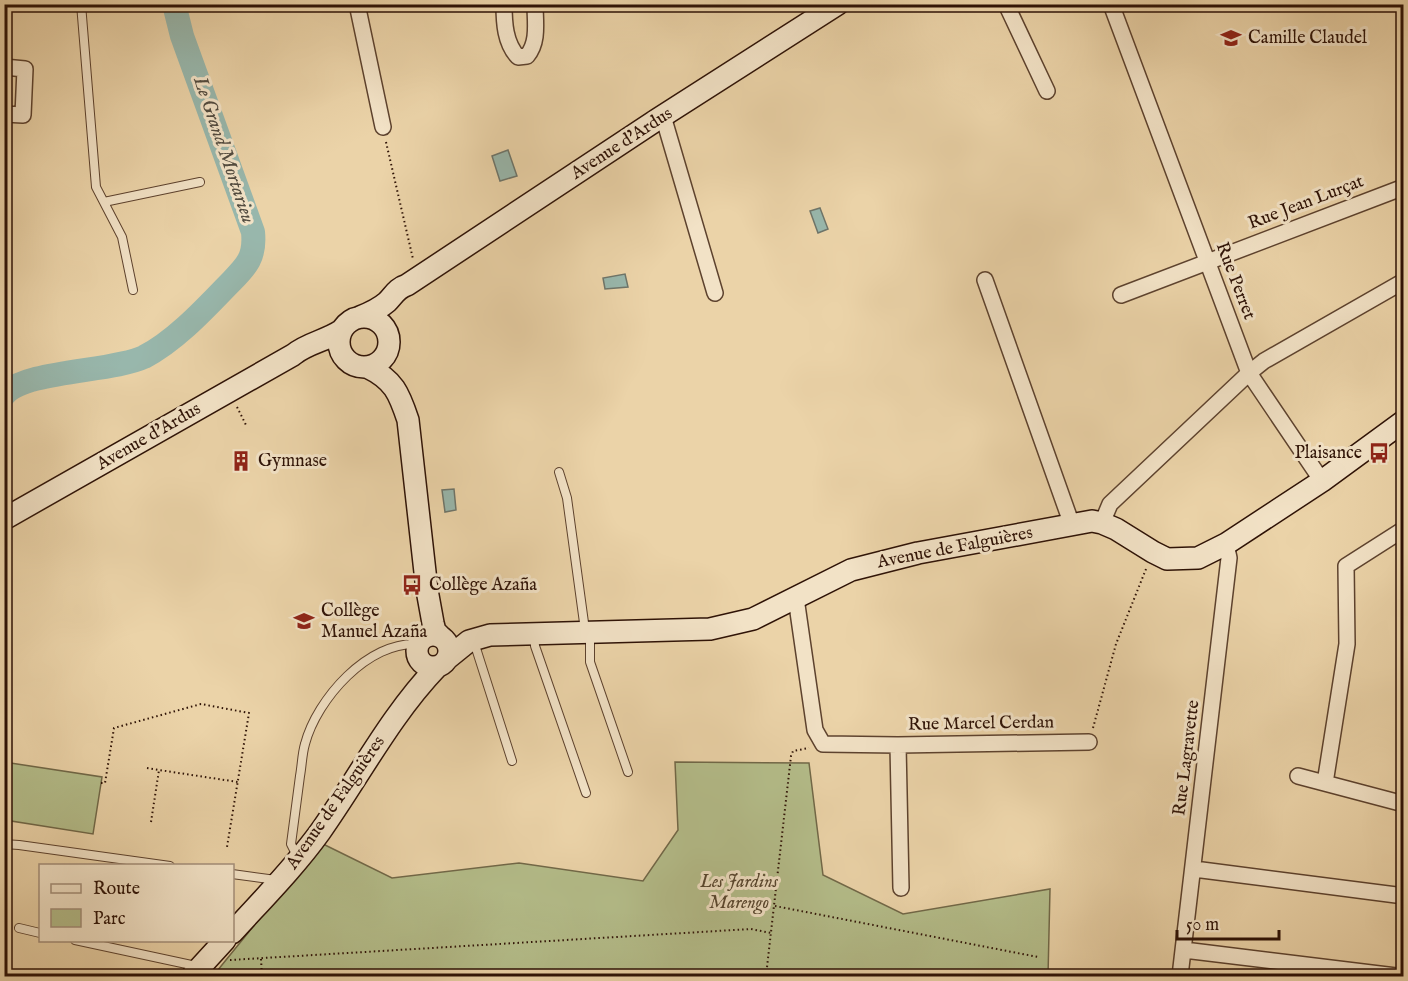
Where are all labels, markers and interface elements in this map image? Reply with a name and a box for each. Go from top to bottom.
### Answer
school or university icon: Camille Claudel [1219,26,1243,50]
place label: Camille Claudel [1248,27,1367,50]
water label: Le Grand Mortarieu [187,72,261,227]
street label: Avenue d'Ardus [566,103,677,186]
street label: Rue Jean Lurçat [1245,170,1367,236]
street label: Rue Perret [1210,239,1260,323]
street label: Avenue d'Ardus [92,398,205,477]
bus stop icon: Plaisance [1367,441,1391,465]
place label: Plaisance [1294,442,1362,465]
building icon: Gymnase [229,449,253,473]
place label: Gymnase [258,450,327,473]
street label: Avenue de Falguières [874,522,1035,575]
bus stop icon: Collège Azaña [400,573,424,597]
place label: Collège Azaña [429,574,537,597]
place label: Collège Manuel Azaña [321,600,427,644]
school or university icon: Collège Manuel Azaña [292,609,316,633]
street label: Rue Lagravette [1168,699,1206,817]
street label: Rue Marcel Cerdan [908,711,1055,737]
street label: Avenue de Falguières [281,732,391,875]
legend [39,864,234,942]
park label: Les Jardins Marengo [699,871,779,915]
text: Route [93,878,140,901]
scale bar [1177,903,1279,941]
text: Parc [93,908,126,931]
text: 50 m [1186,914,1219,937]

